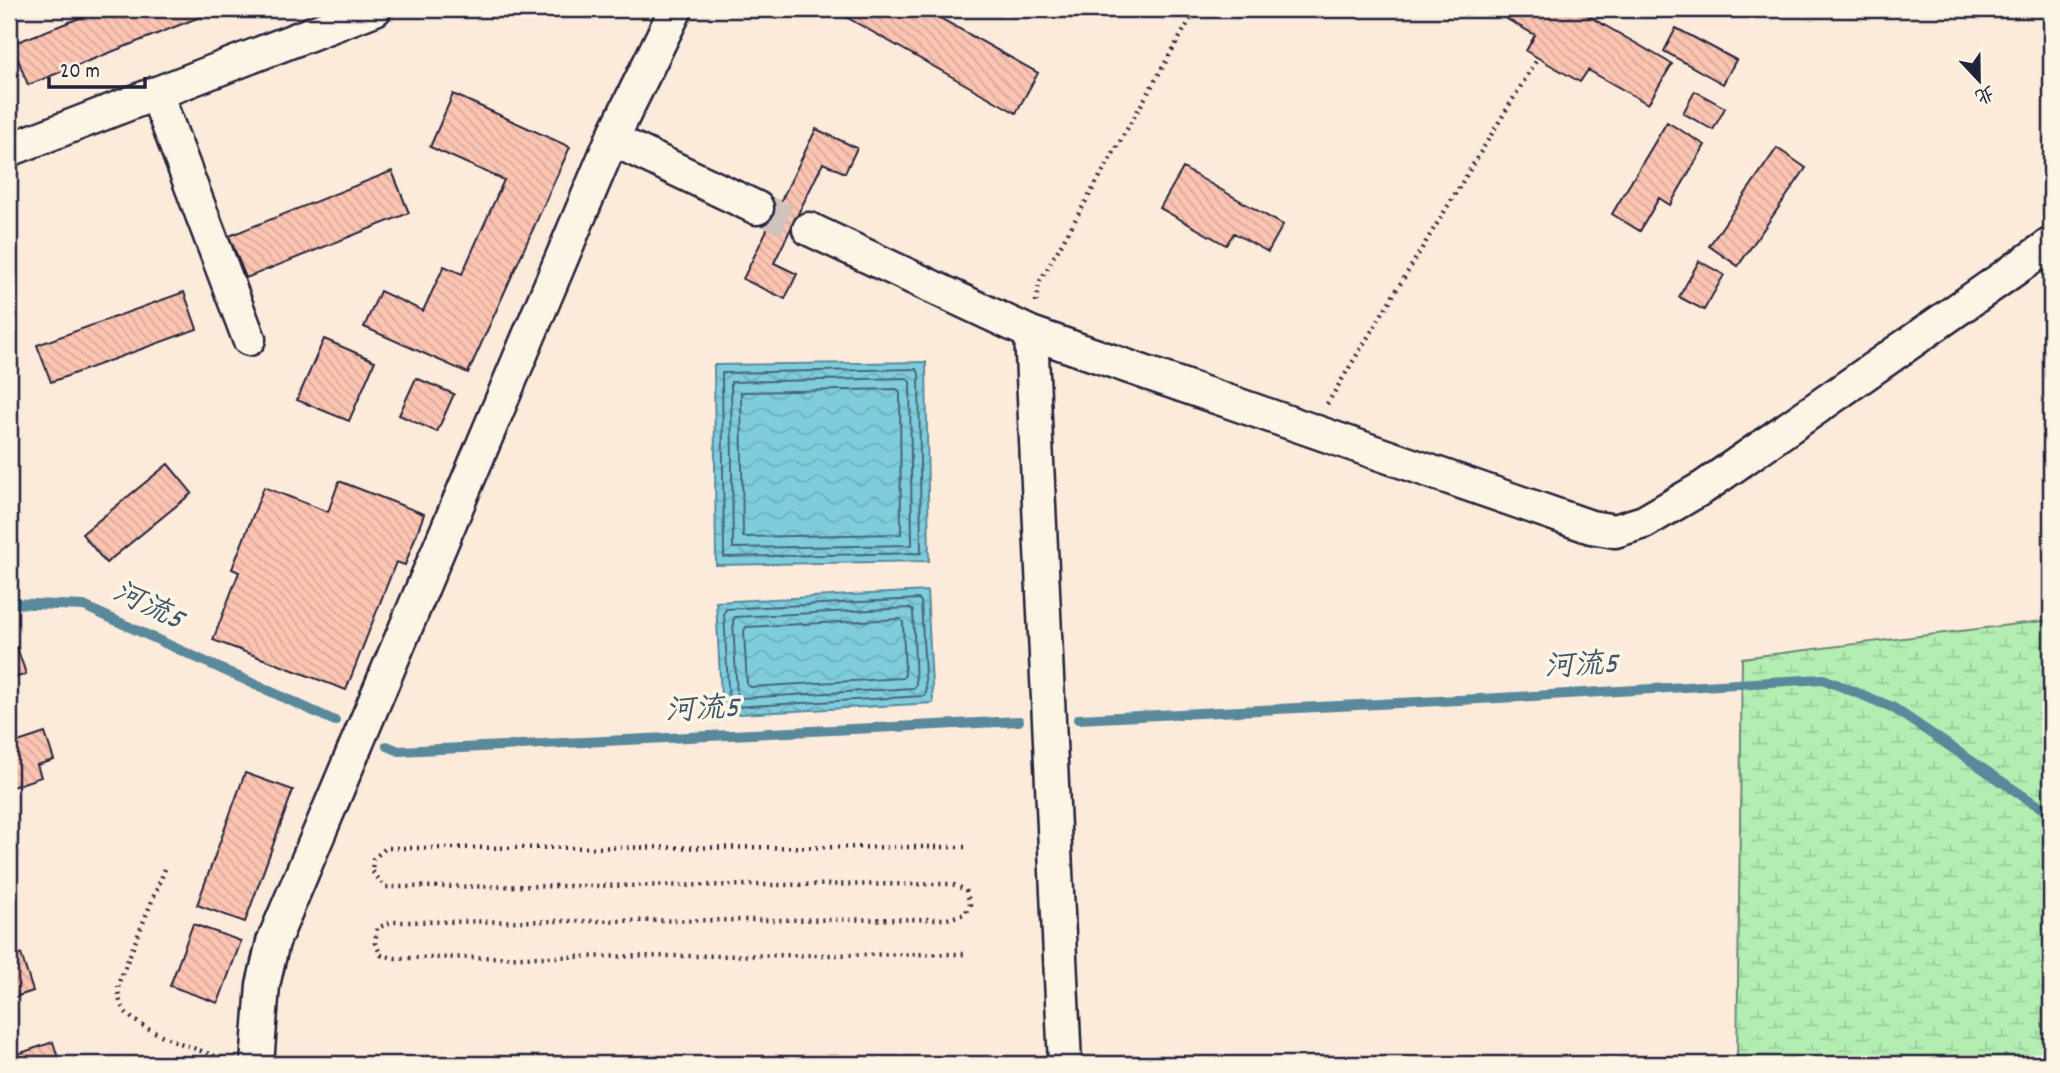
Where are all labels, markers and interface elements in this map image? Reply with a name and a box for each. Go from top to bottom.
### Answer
scale bar [49,46,145,90]
north arrow [1944,46,2014,116]
text: 20 m [60,58,100,88]
text: 北 [1970,76,1998,109]
water label: 河流5 [104,573,192,644]
water label: 河流5 [1543,644,1622,691]
water label: 河流5 [664,688,743,735]

